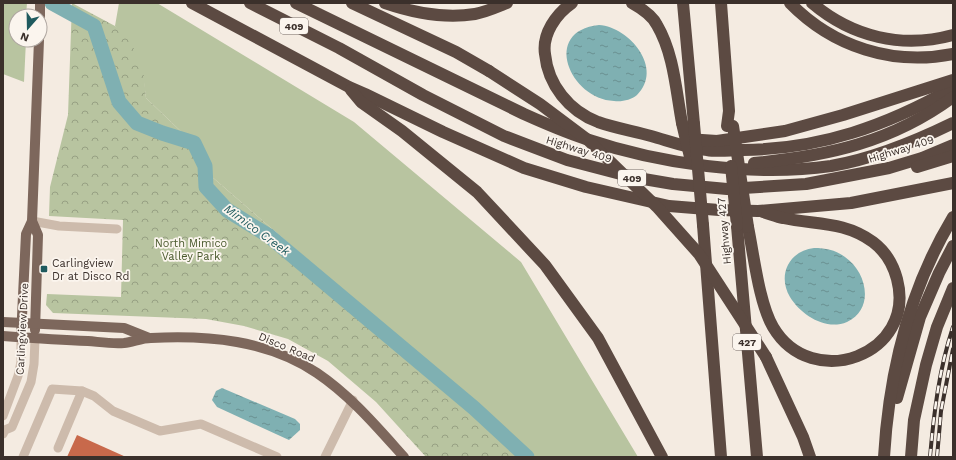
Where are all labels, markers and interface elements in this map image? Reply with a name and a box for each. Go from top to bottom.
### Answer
north arrow [8,8,48,48]
road number: 409 [280,18,308,34]
text: N [19,29,31,44]
street label: Highway 409 [544,133,613,166]
street label: Highway 409 [867,133,936,166]
road number: 409 [618,170,646,186]
street label: Highway 427 [715,197,734,265]
water label: Mimico Creek [221,201,293,259]
park label: North Mimico Valley Park [155,237,227,263]
place label: Carlingview Dr at Disco Rd [52,257,129,283]
marker: Carlingview Dr at Disco Rd [39,264,49,274]
street label: Carlingview Drive [14,283,31,375]
street label: Disco Road [257,330,317,365]
road number: 427 [733,334,761,350]

